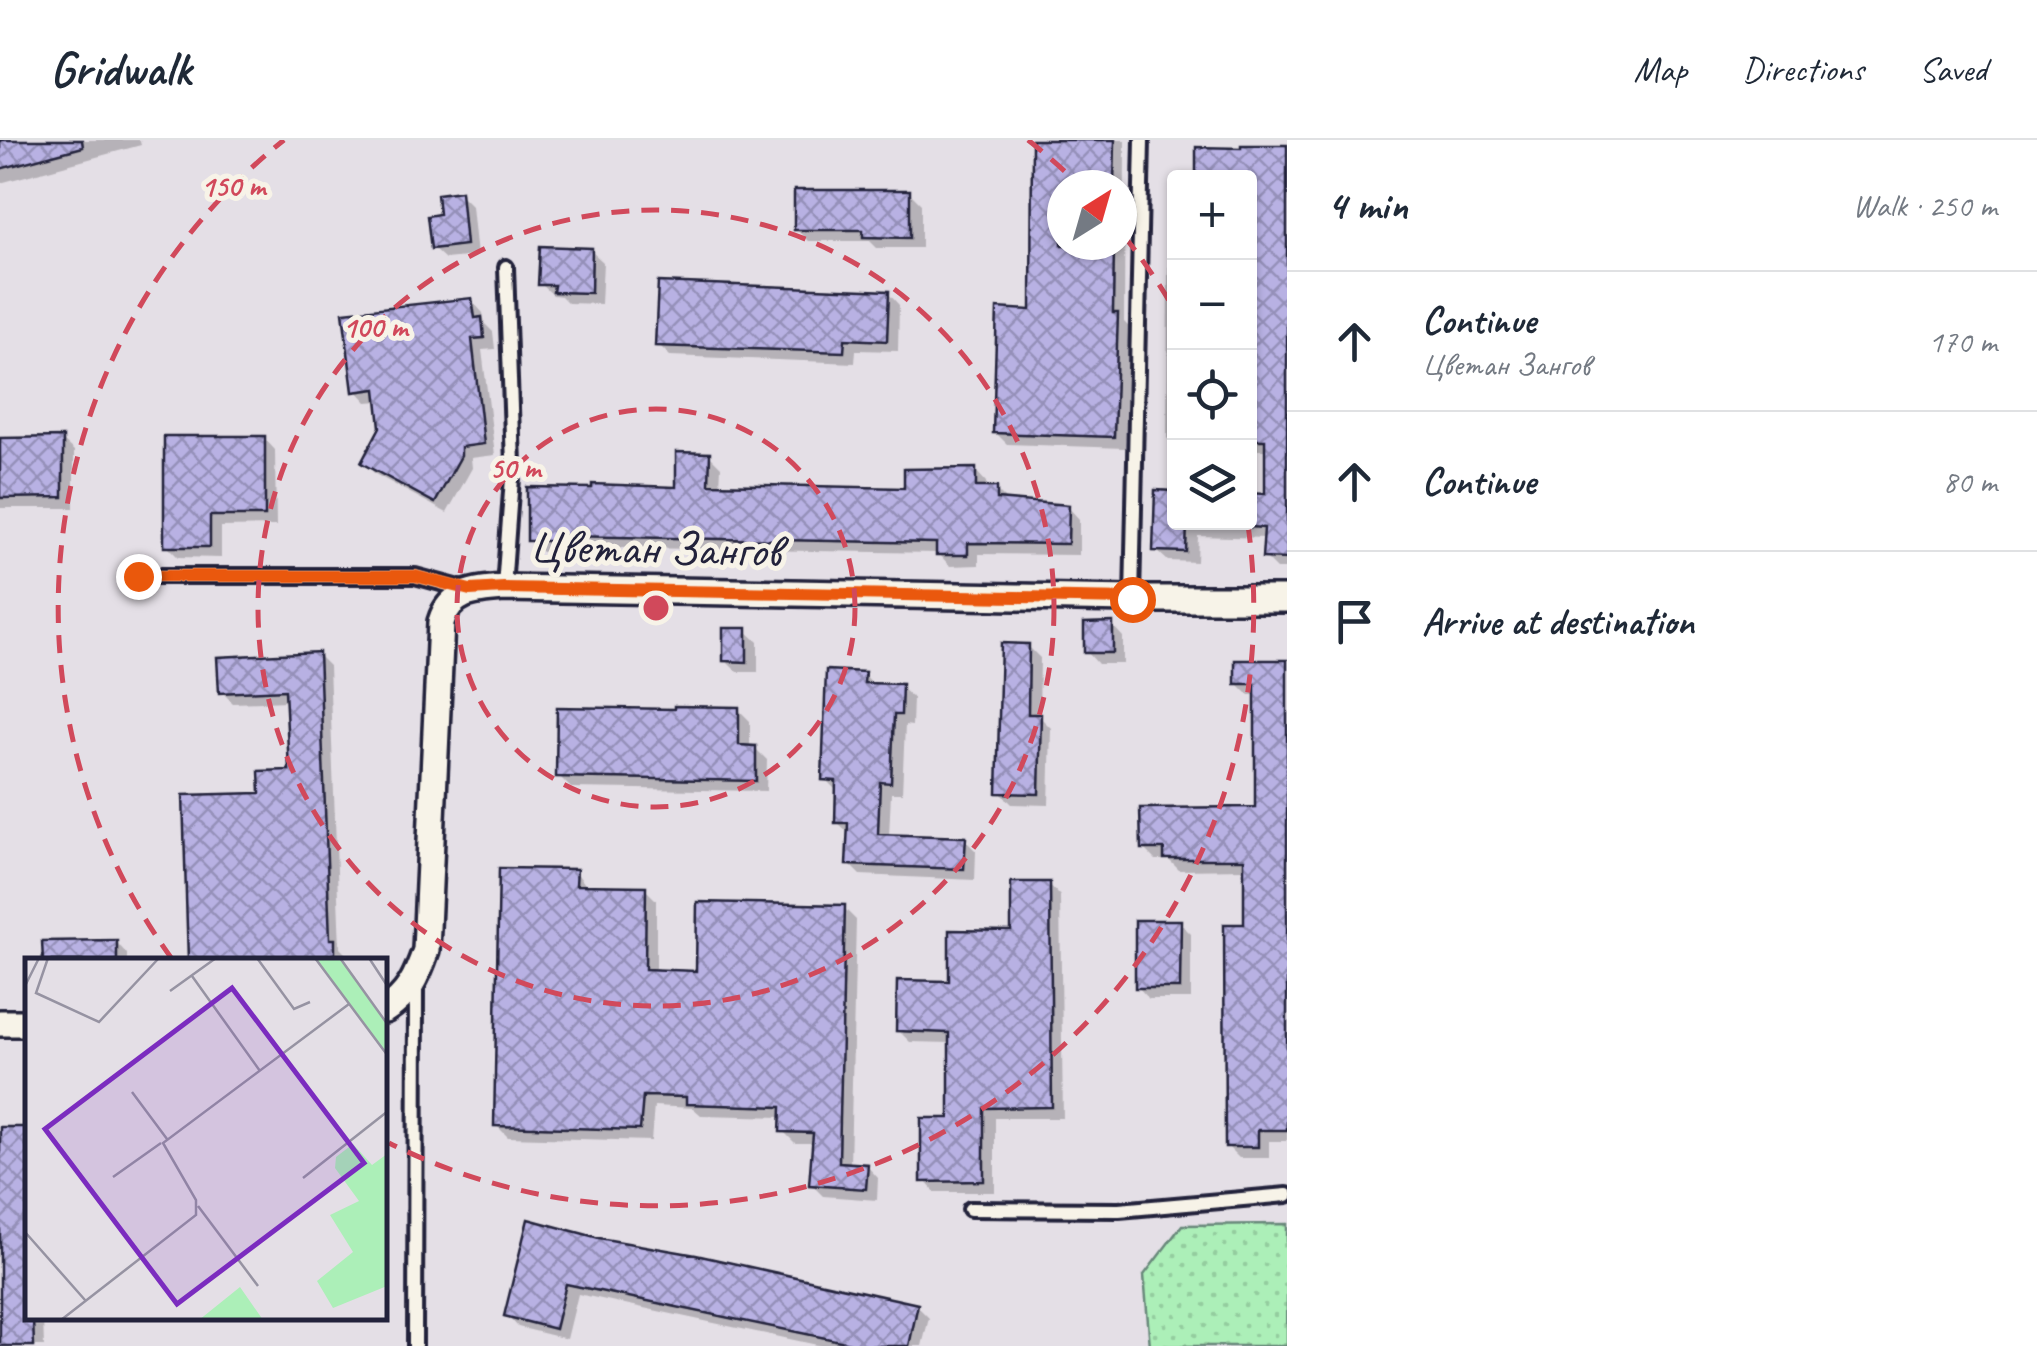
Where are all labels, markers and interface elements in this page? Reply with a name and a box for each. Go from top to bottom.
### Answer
text: Gridwalk [50,39,191,99]
text: Map [1634,47,1687,92]
text: Directions [1742,47,1864,92]
text: Saved [1919,47,1987,92]
text: 150 m [201,167,268,205]
north arrow [1047,170,1137,260]
map controls [1167,170,1257,530]
button: + [1167,170,1257,260]
text: 4 min [1327,179,1407,232]
text: Walk · 250 m [1853,185,1997,226]
button: − [1167,260,1257,350]
text: Continue [1422,297,1536,344]
text: 100 m [343,308,410,346]
icon: ahead [1327,314,1382,369]
text: 170 m [1928,321,1997,362]
text: Цветан Зангов [1422,344,1590,385]
button: locate [1167,350,1257,440]
button: layers [1167,440,1257,530]
text: 50 m [490,449,543,487]
icon: ahead [1327,454,1382,509]
text: Continue [1422,458,1536,505]
text: 80 m [1943,461,1997,502]
street label: Цветан Зангов [529,516,791,580]
route end [116,554,162,600]
route start [1110,577,1156,623]
centre of rings [638,590,674,626]
icon: arrive [1327,594,1382,649]
text: Arrive at destination [1422,598,1694,645]
inset map [25,958,388,1321]

